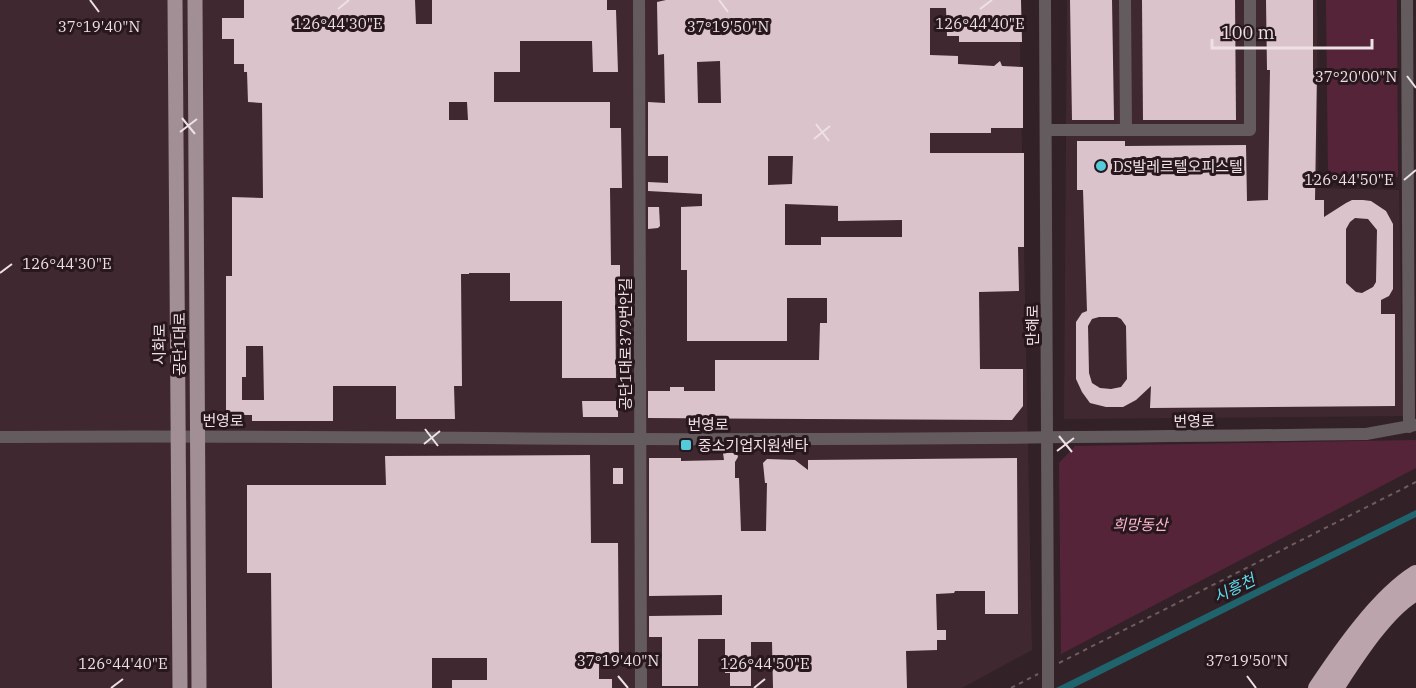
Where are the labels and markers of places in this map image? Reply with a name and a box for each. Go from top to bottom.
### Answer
place label: DS발레르텔오피스텔 [1113,157,1243,176]
marker: DS발레르텔오피스텔 [1094,159,1108,173]
place label: 중소기업지원센타 [698,436,809,455]
marker: 중소기업지원센타 [679,438,693,452]

